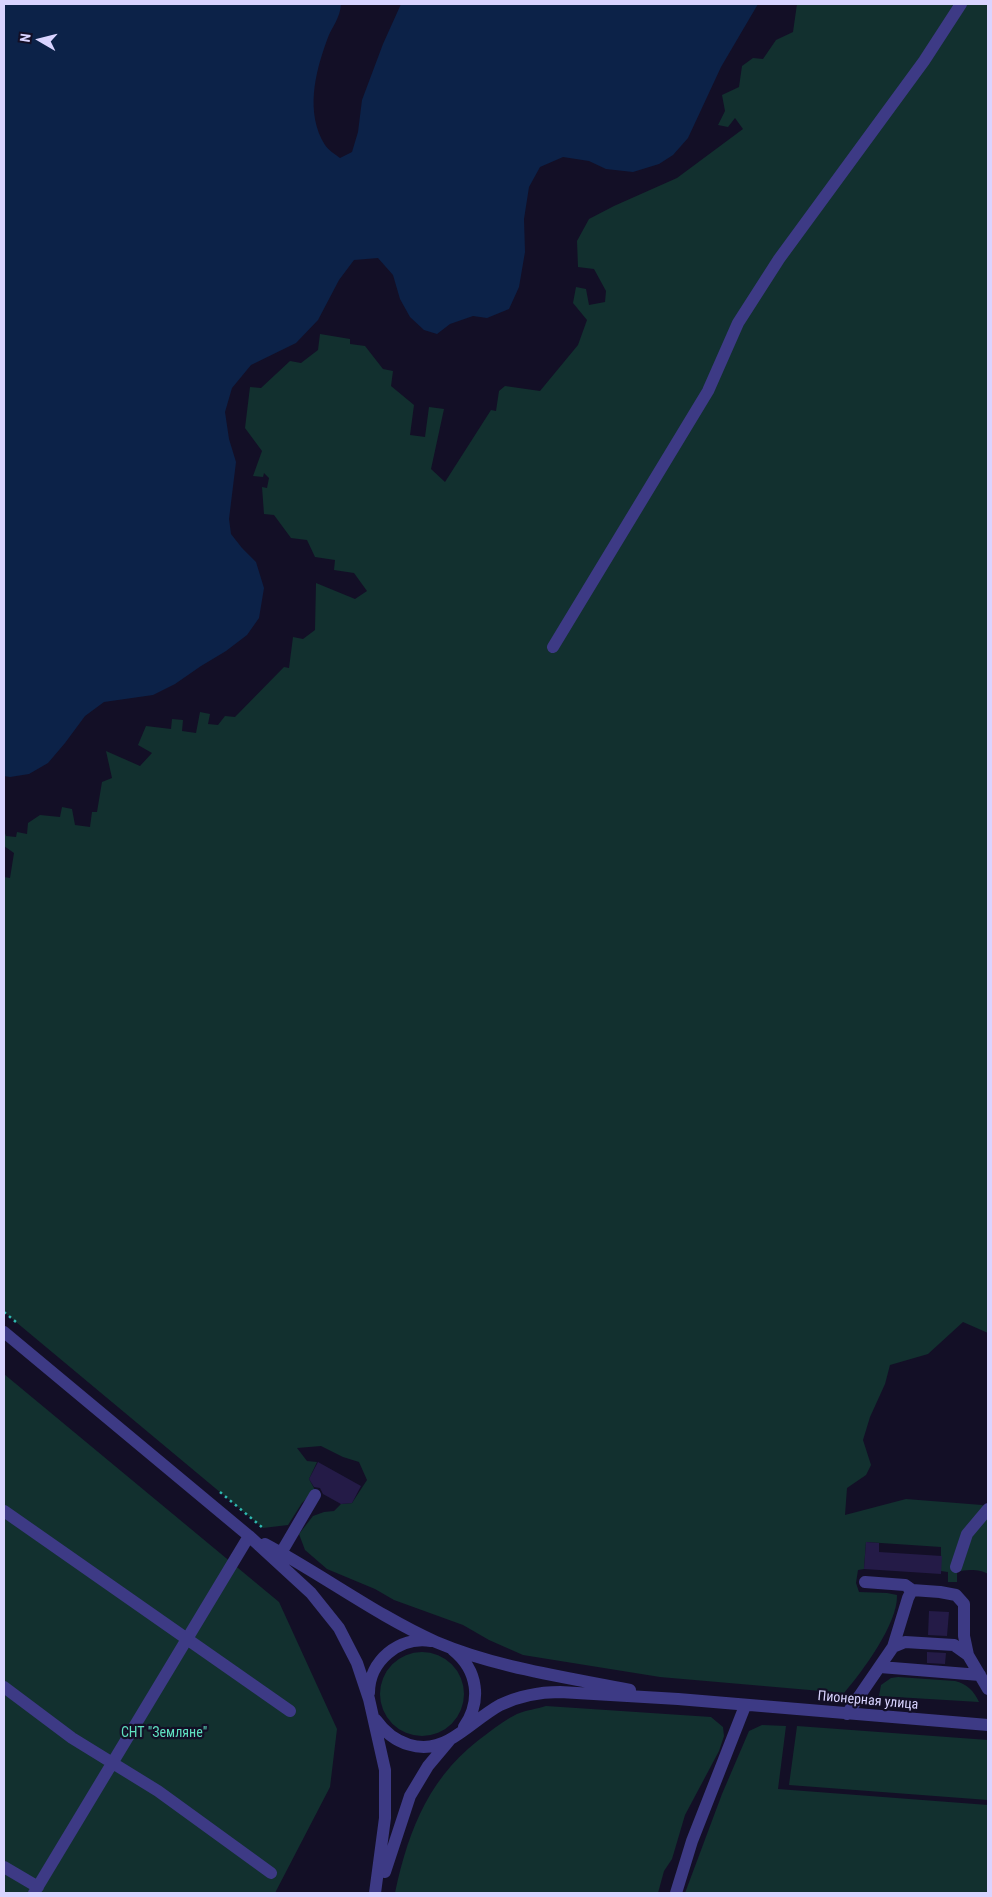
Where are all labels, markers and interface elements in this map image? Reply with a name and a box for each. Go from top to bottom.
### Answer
north arrow [15,15,65,65]
text: N [17,33,34,43]
street label: Пионерная улица [817,1688,919,1714]
park label: СНТ "Земляне" [121,1725,207,1741]

